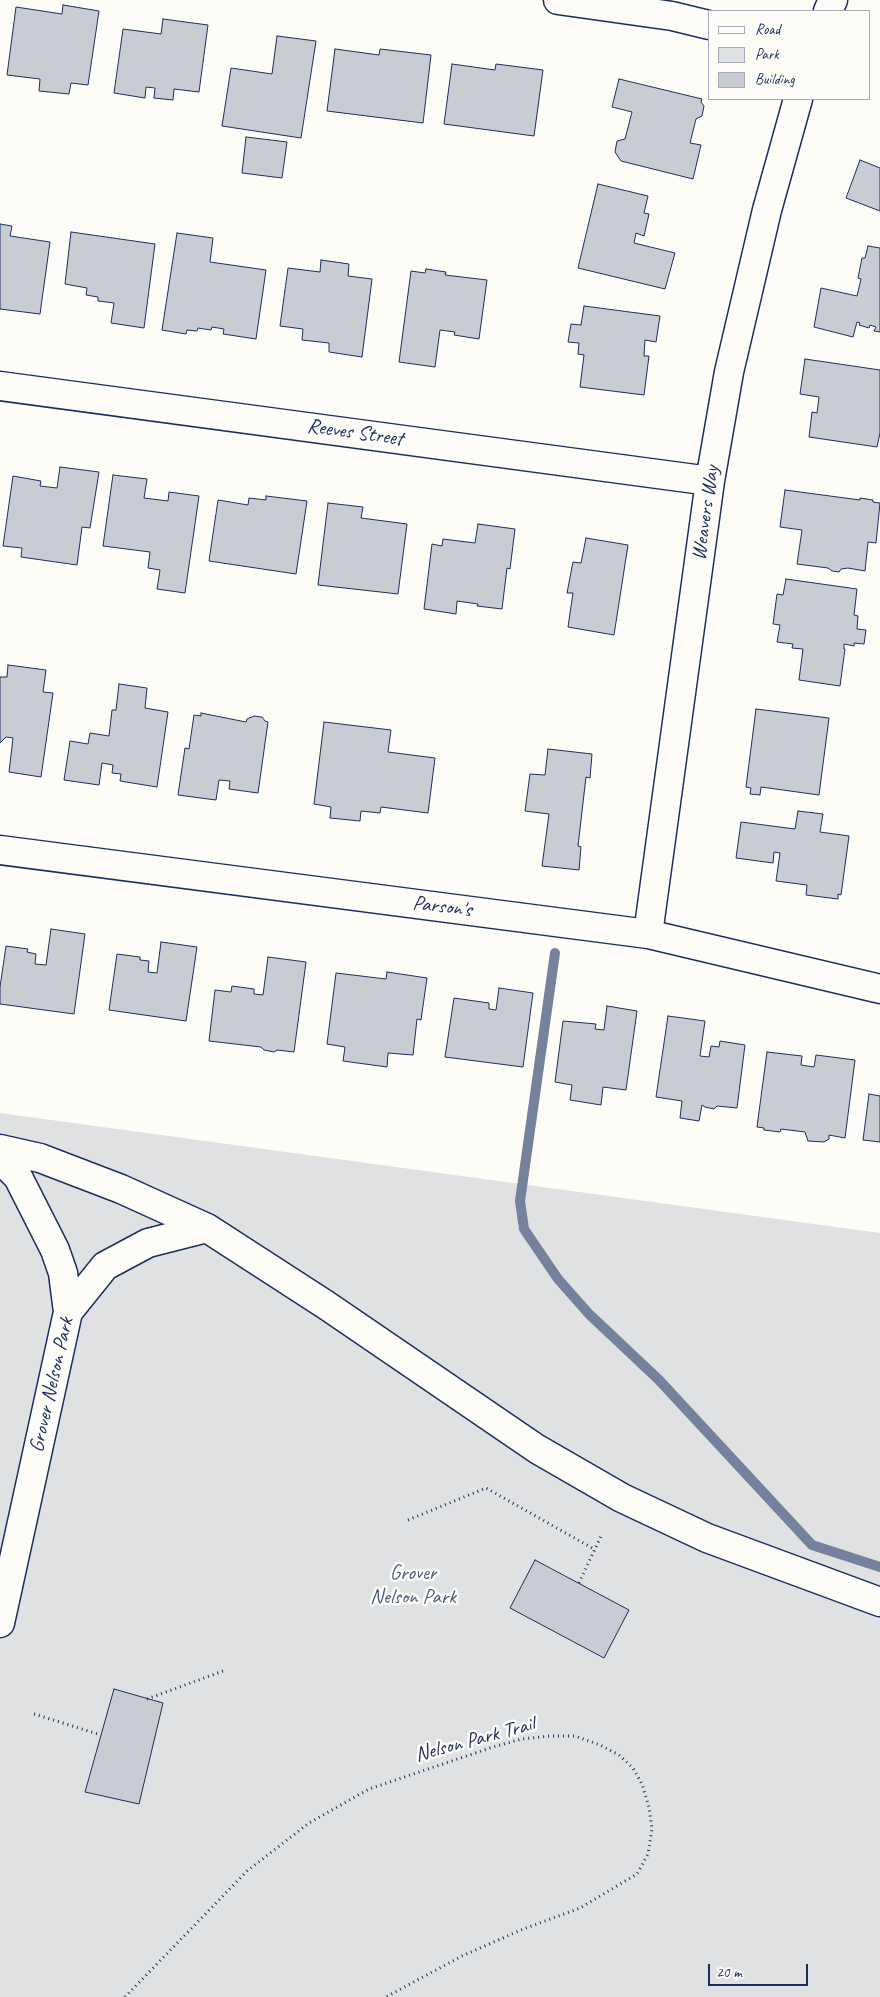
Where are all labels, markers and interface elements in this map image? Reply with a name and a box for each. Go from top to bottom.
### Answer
legend [708,10,870,100]
text: Road [755,20,780,39]
text: Park [755,45,779,64]
text: Building [755,70,794,89]
street label: Reeves Street [305,414,405,452]
street label: Weavers Way [687,464,725,562]
street label: Parson's [411,891,473,923]
street label: Grover Nelson Park [24,1315,80,1455]
park label: Grover Nelson Park [370,1560,456,1610]
street label: Nelson Park Trail [412,1712,538,1768]
scale bar [710,1954,810,1986]
text: 20 m [716,1963,742,1982]

